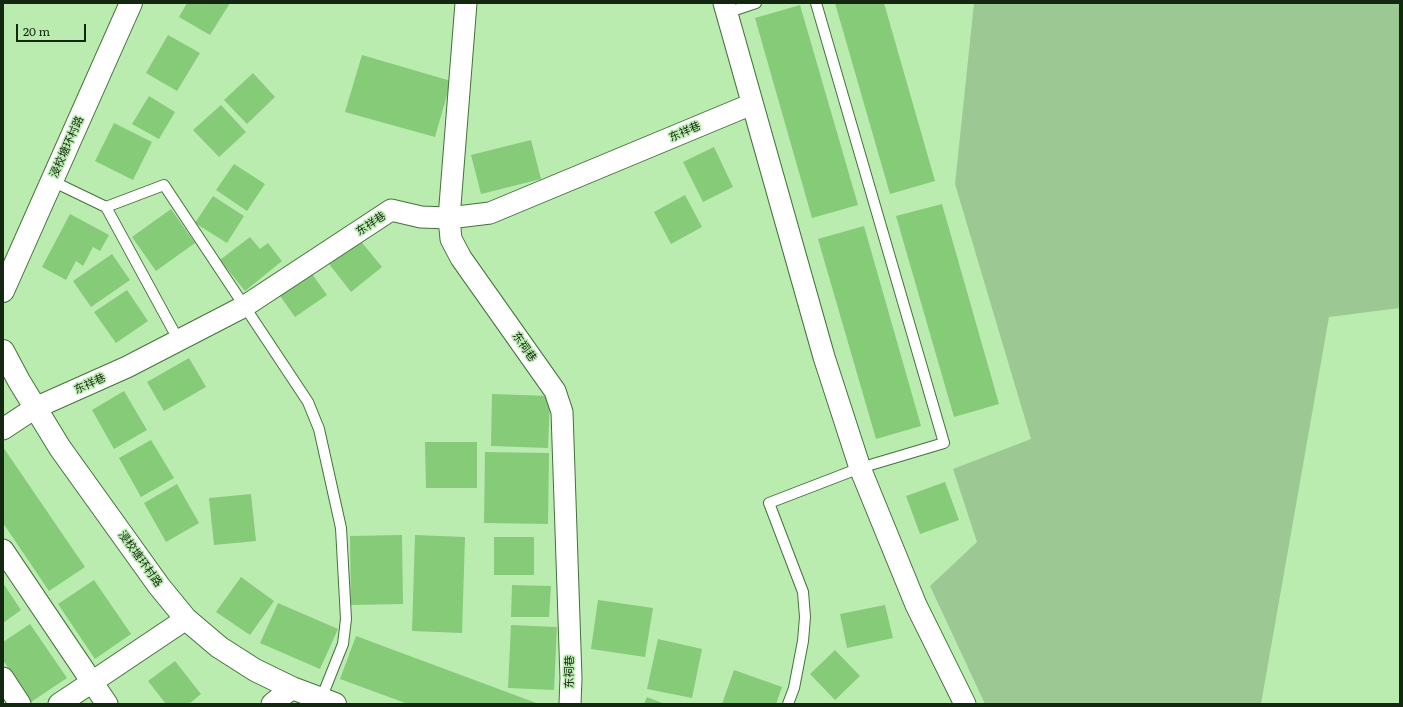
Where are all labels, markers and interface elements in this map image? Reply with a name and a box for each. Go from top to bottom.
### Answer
scale bar [18,16,88,42]
text: 20 m [23,22,50,40]
street label: 浸校塘环村路 [48,114,86,180]
street label: 东祥巷 [667,119,703,145]
street label: 东祥巷 [354,209,388,239]
street label: 东祠巷 [509,330,539,364]
street label: 东祥巷 [72,371,108,397]
street label: 浸校塘环村路 [115,528,165,590]
street label: 东祠巷 [563,656,577,688]

